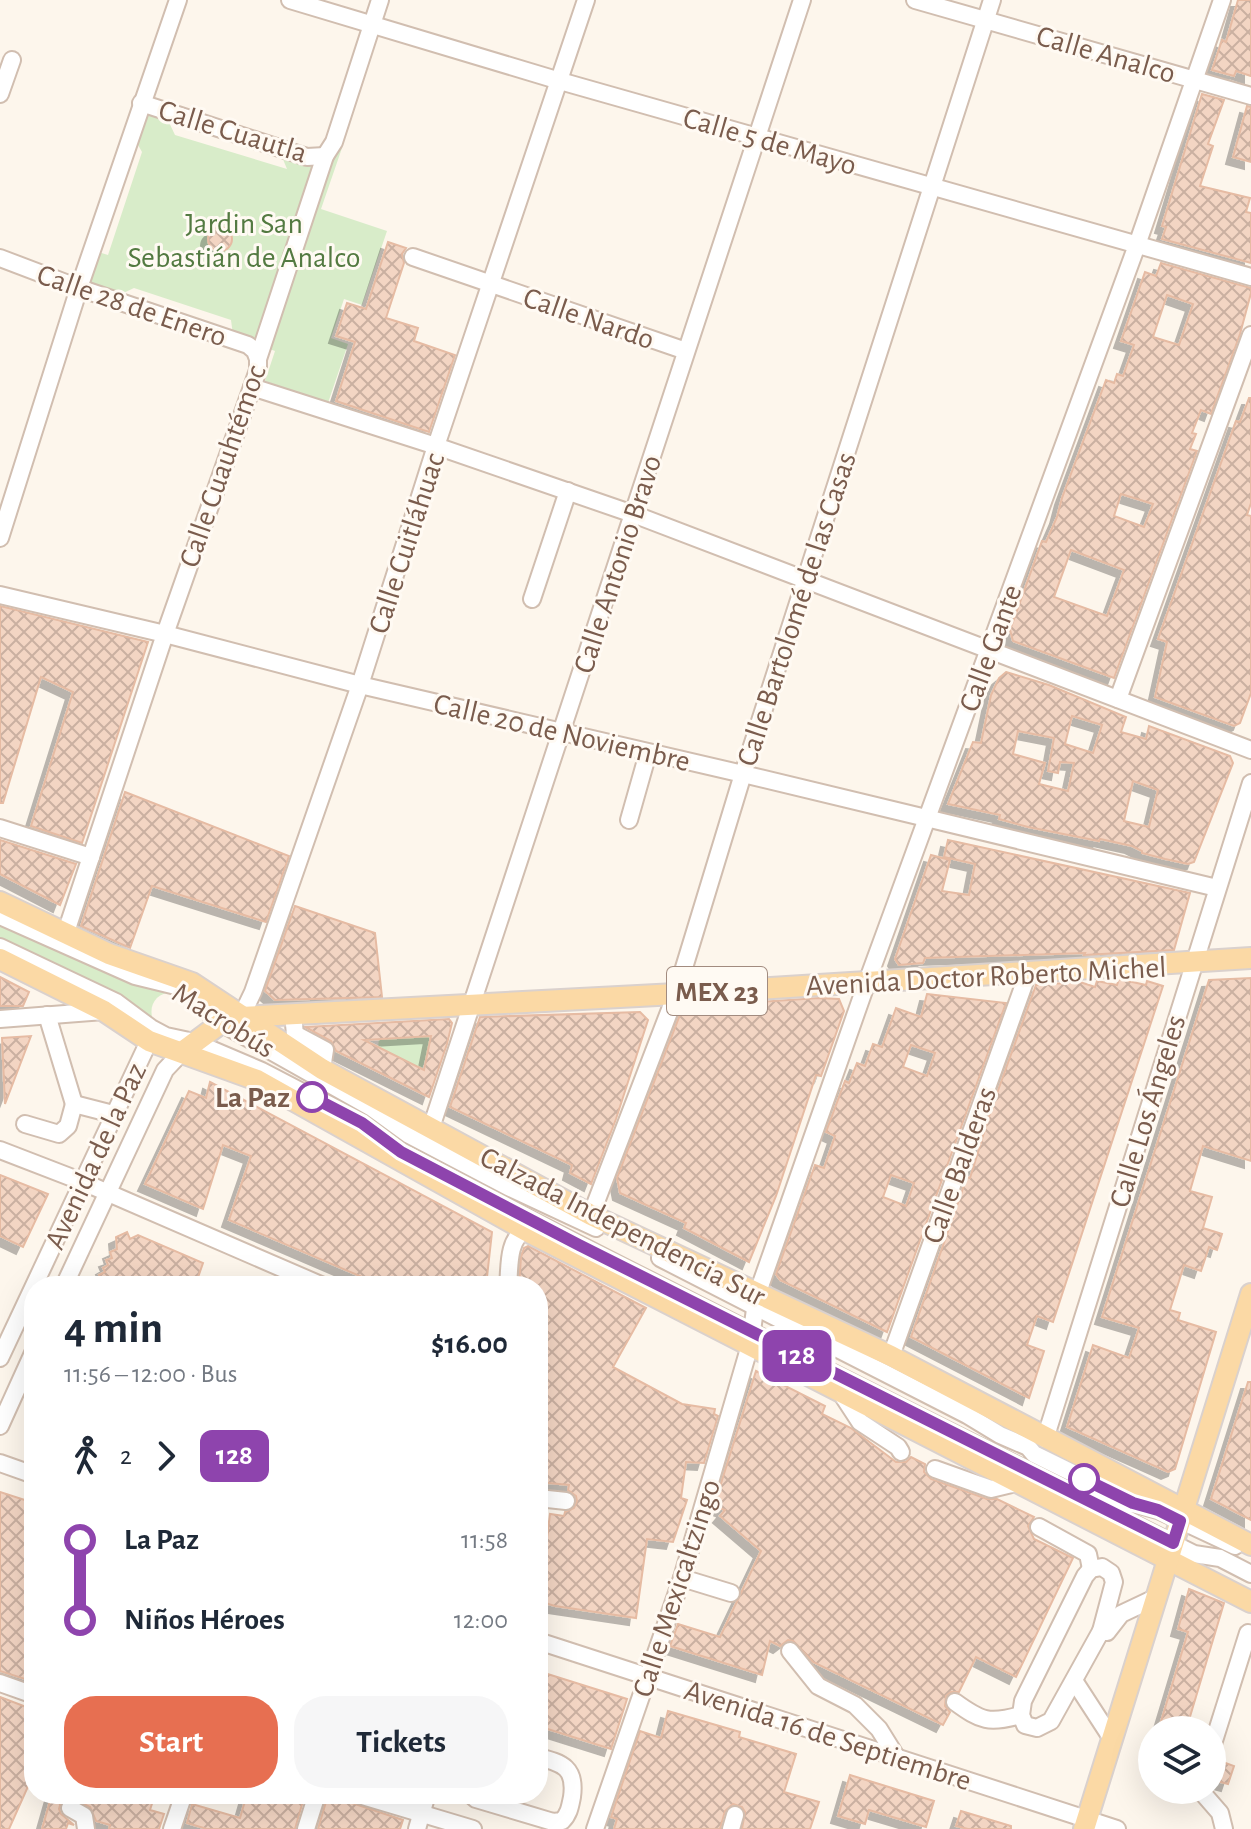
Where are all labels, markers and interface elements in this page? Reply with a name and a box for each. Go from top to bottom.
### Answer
street label: Calle Analco [1033,21,1179,89]
street label: Calle Cuautla [155,95,311,169]
street label: Calle 5 de Mayo [680,103,860,181]
park label: Jardin San Sebastián de Analco [128,209,360,273]
street label: Calle 28 de Enero [33,260,230,352]
street label: Calle Nardo [519,283,658,355]
street label: Calle Cuauhtémoc [174,361,272,571]
street label: Calle Cuitláhuac [364,449,450,637]
street label: Calle Bartolomé de las Casas [732,449,862,770]
street label: Calle Antonio Bravo [569,452,667,677]
street label: Calle Gante [954,581,1028,716]
street label: Calle 20 de Noviembre [431,689,693,777]
street label: Avenida Doctor Roberto Michel [805,953,1167,1001]
road number: MEX 23 [667,967,767,1015]
street label: Macrobús [167,978,280,1064]
street label: Calle Los Ángeles [1103,1011,1191,1211]
street label: Avenida de la Paz [40,1059,152,1254]
marker: La Paz [297,1082,327,1112]
place label: La Paz [215,1083,290,1113]
street label: Calle Balderas [918,1083,1002,1248]
street label: Calzada Independencia Sur [475,1142,770,1312]
text: 4 min [64,1307,163,1351]
text: $16.00 [431,1329,508,1359]
line badge: 128 [751,1330,843,1382]
text: 128 [778,1342,816,1370]
text: 11:56 – 12:00 · Bus [64,1361,237,1387]
icon: walk [64,1434,108,1478]
icon: forward [144,1434,188,1478]
text: 128 [216,1442,253,1470]
text: 2 [120,1443,132,1469]
unlabelled marker [1069,1464,1099,1494]
street label: Calle Mexicaltzingo [628,1476,726,1701]
text: La Paz [124,1525,199,1555]
text: 11:58 [461,1527,508,1553]
text: Niños Héroes [124,1605,285,1635]
text: 12:00 [454,1607,508,1633]
street label: Avenida 16 de Septiembre [681,1675,975,1797]
button: Start [64,1696,278,1788]
button: Tickets [294,1696,508,1788]
map controls [1138,1716,1226,1804]
button: layers [1138,1716,1226,1804]

